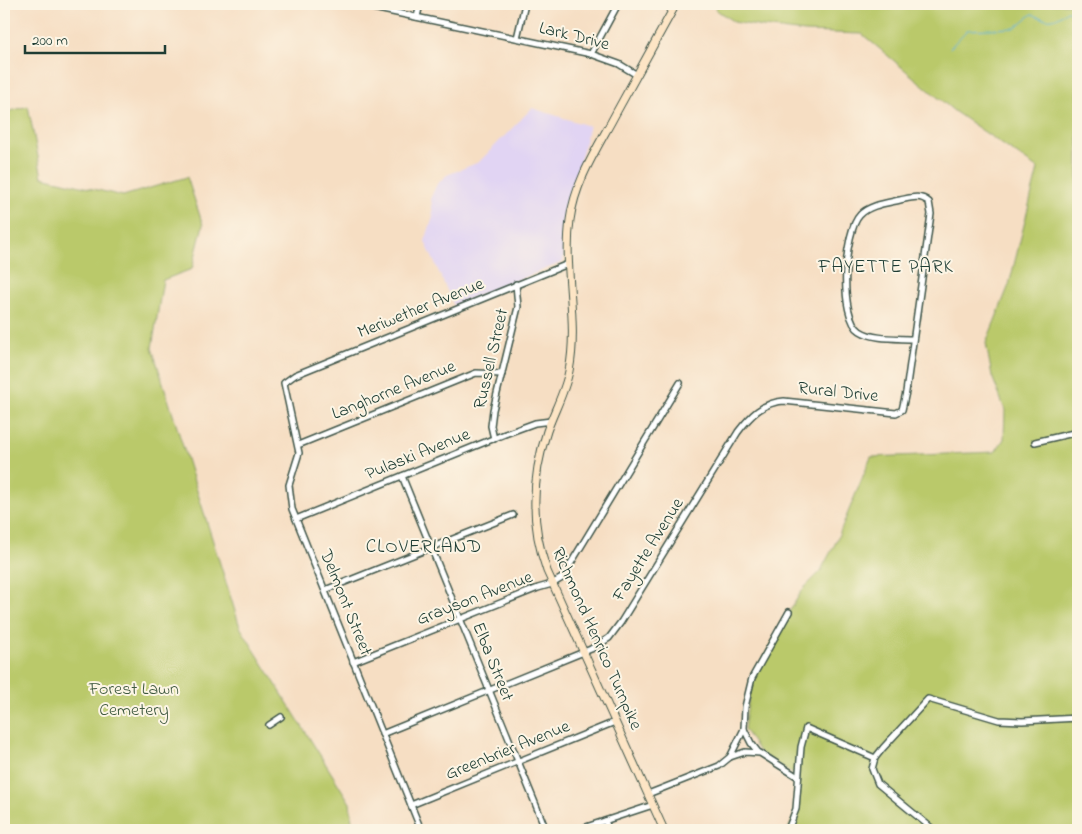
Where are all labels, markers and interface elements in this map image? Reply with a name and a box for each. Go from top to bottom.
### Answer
street label: Lark Drive [536,16,613,59]
scale bar [25,22,165,54]
text: 200 m [32,30,68,52]
district label: FAYETTE PARK [817,254,954,281]
street label: Meriwether Avenue [354,271,489,346]
street label: Russell Street [468,306,516,412]
street label: Langhorne Avenue [328,354,461,429]
street label: Rural Drive [797,376,880,410]
street label: Pulaski Avenue [362,422,475,488]
street label: Fayette Avenue [606,492,692,608]
district label: CLOVERLAND [366,534,482,561]
street label: Richmond Henrico Turnpike [544,543,648,735]
street label: Delmont Street [312,545,378,660]
street label: Grayson Avenue [413,565,538,633]
street label: Elba Street [464,619,520,705]
park label: Forest Lawn Cemetery [88,677,179,724]
street label: Greenbrier Avenue [442,714,575,788]

